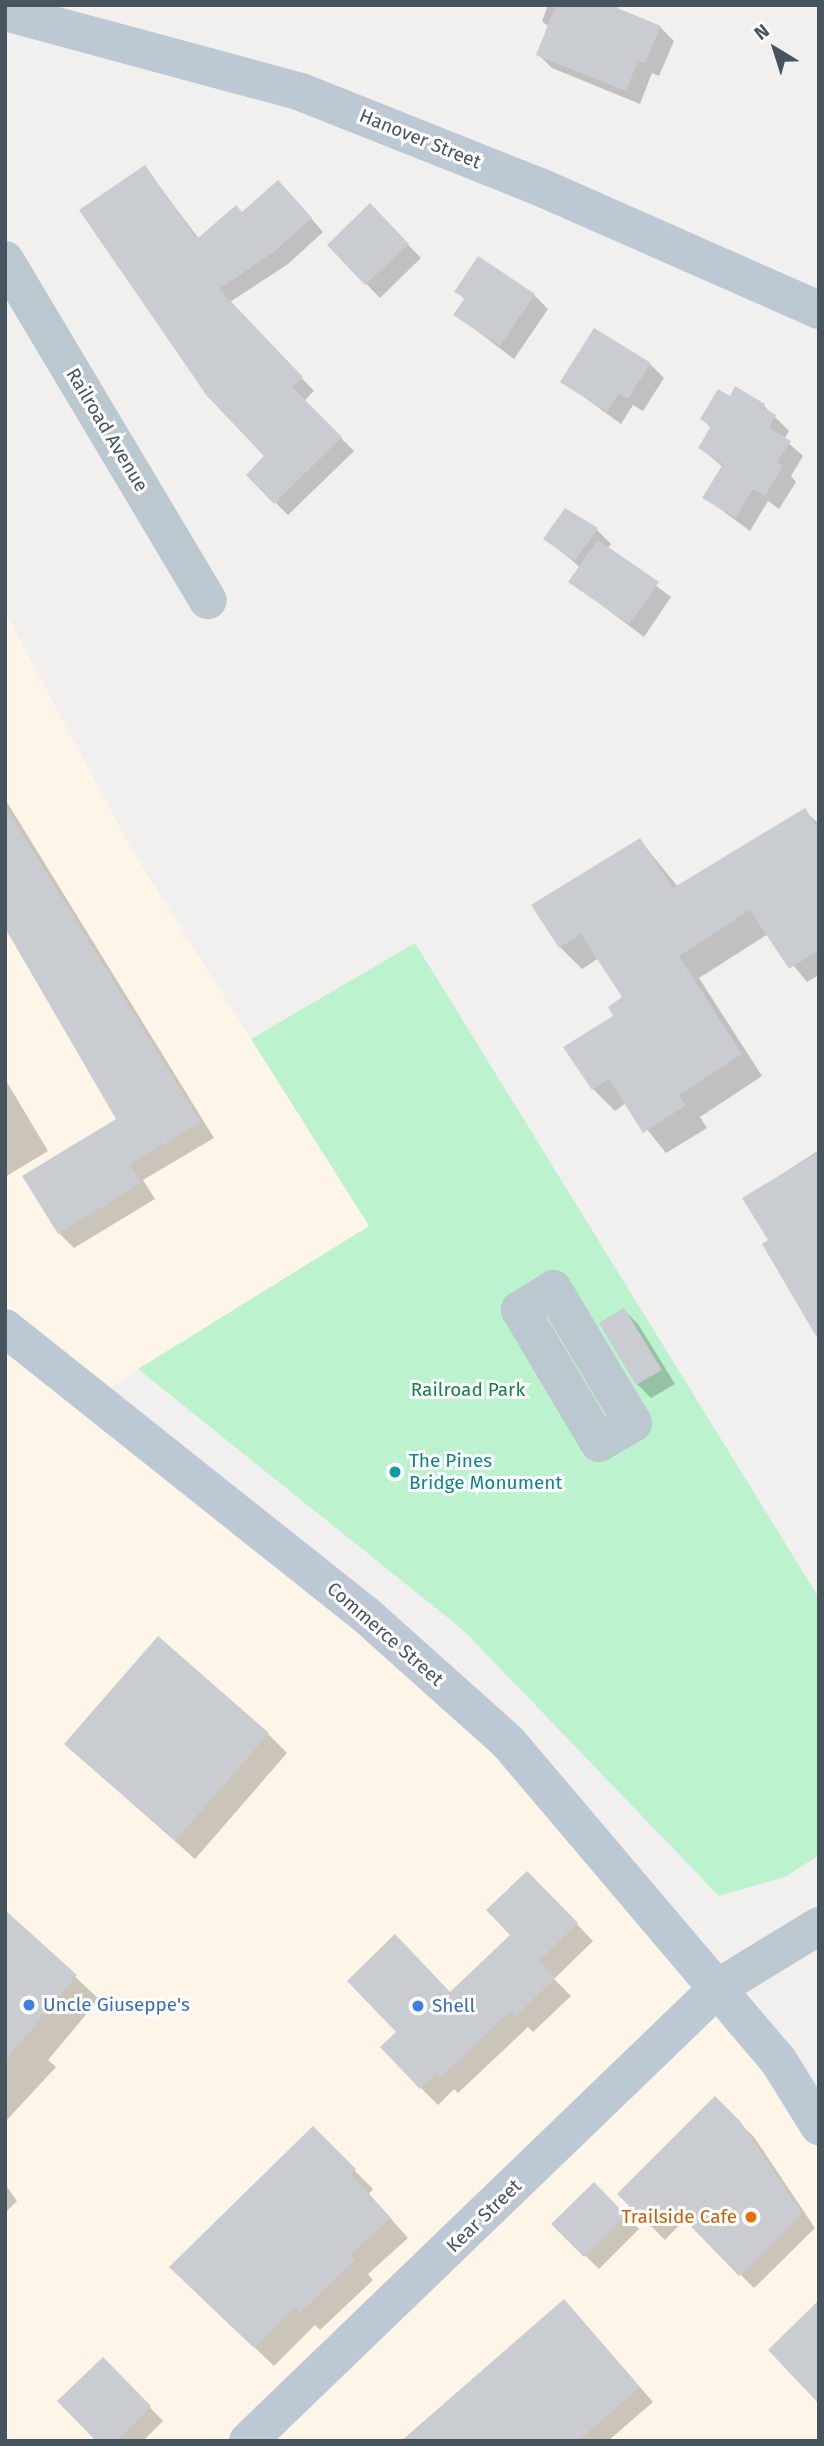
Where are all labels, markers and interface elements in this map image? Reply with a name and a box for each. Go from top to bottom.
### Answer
north arrow [740,14,810,84]
text: N [750,19,774,45]
street label: Hanover Street [356,104,484,174]
street label: Railroad Avenue [61,364,153,496]
park label: Railroad Park [411,1379,525,1401]
place label: The Pines Bridge Monument [409,1450,562,1494]
marker: The Pines Bridge Monument [387,1464,403,1480]
street label: Commerce Street [322,1577,448,1691]
place label: Uncle Giuseppe's [43,1994,190,2016]
place label: Shell [432,1995,475,2017]
marker: Uncle Giuseppe's [21,1997,37,2013]
marker: Shell [410,1998,426,2014]
street label: Kear Street [442,2175,526,2257]
place label: Trailside Cafe [622,2206,737,2228]
marker: Trailside Cafe [743,2209,759,2225]

